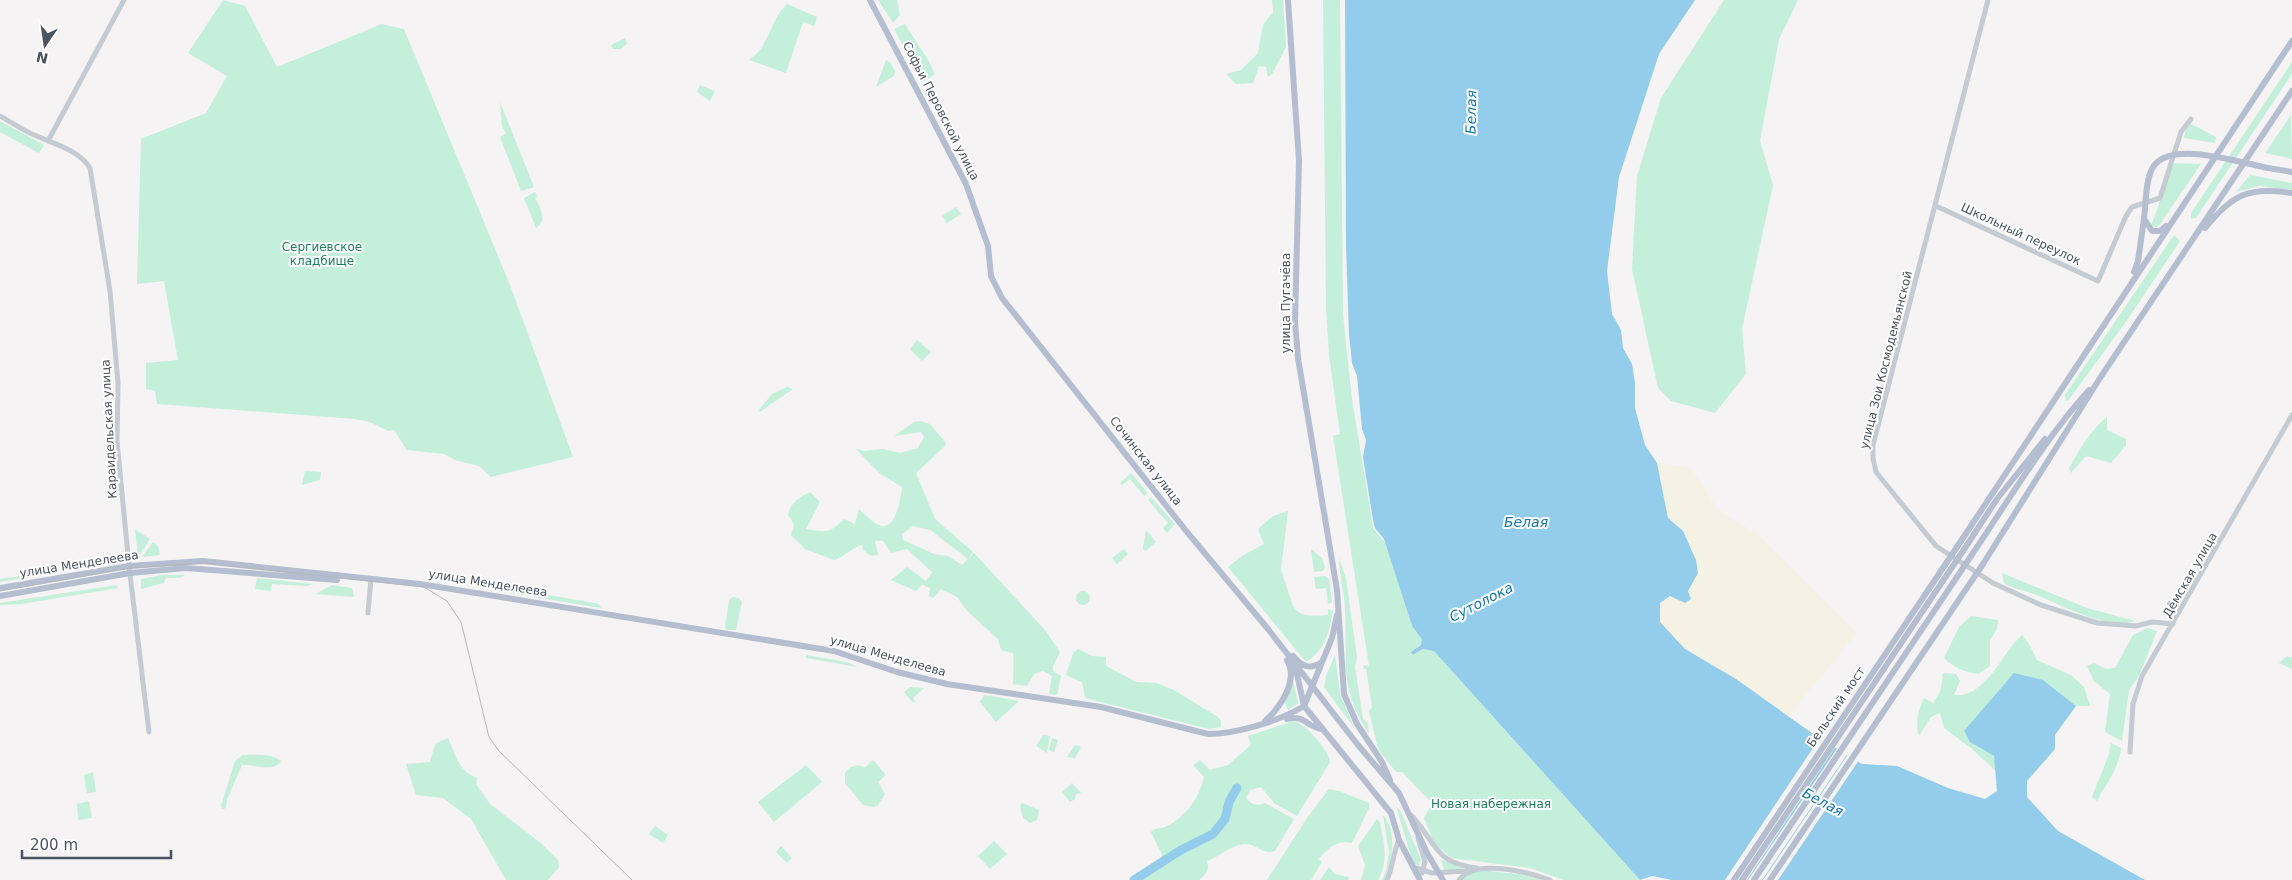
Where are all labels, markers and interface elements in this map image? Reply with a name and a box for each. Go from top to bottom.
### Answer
north arrow [20,20,70,70]
street label: Софьи Перовской улица [900,39,982,183]
text: N [35,49,50,67]
water label: Белая [1463,90,1479,134]
street label: Школьный переулок [1959,200,2083,268]
park label: Сергиевское кладбище [282,240,362,268]
street label: улица Пугачёва [1279,253,1293,353]
street label: улица Зои Космодемьянской [1857,269,1915,451]
street label: Караидельская улица [98,359,120,499]
street label: Сочинская улица [1107,414,1185,508]
water label: Белая [1504,514,1548,530]
street label: Дёмская улица [2160,530,2220,620]
street label: улица Менделеева [19,548,139,580]
street label: улица Менделеева [428,567,548,599]
water label: Сутолока [1446,579,1516,625]
street label: улица Менделеева [828,633,948,679]
street label: Бельский мост [1804,664,1868,750]
water label: Белая [1800,785,1846,819]
park label: Новая набережная [1431,797,1551,811]
scale bar [22,828,171,860]
text: 200 m [30,836,78,854]

